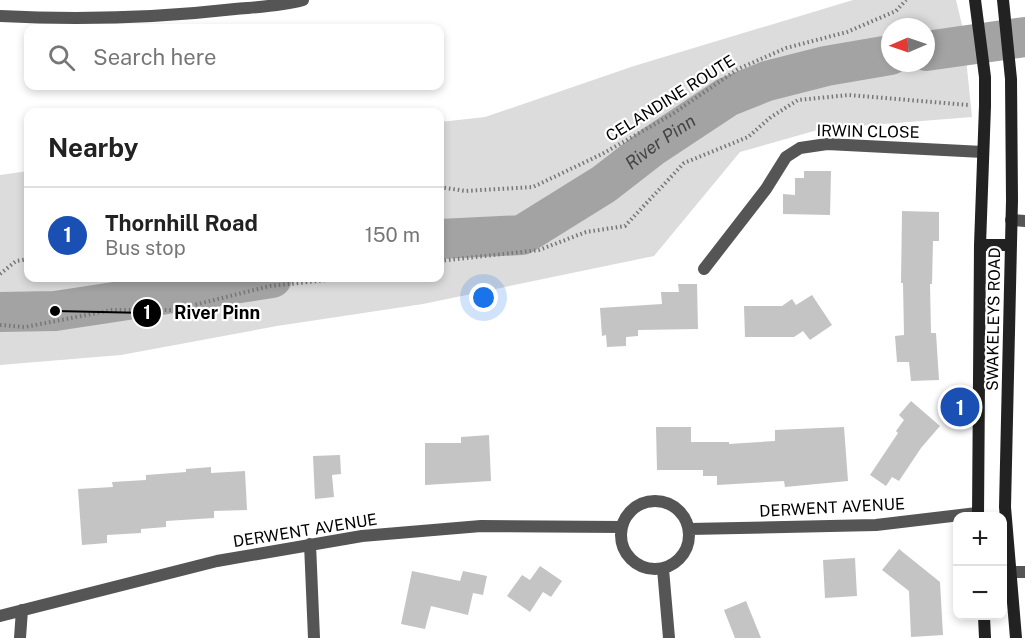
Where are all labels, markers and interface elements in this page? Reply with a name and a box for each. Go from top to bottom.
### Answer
north arrow [881,18,935,72]
search box [24,24,444,90]
icon: search [45,41,78,74]
text: Search here [93,44,217,70]
street label: CELANDINE ROUTE [602,51,738,146]
water label: River Pinn [621,110,699,174]
street label: IRWIN CLOSE [816,121,920,142]
text: Nearby [48,132,138,163]
text: Thornhill Road [105,210,258,236]
text: 1 [63,223,72,247]
text: 150 m [365,223,420,247]
text: Bus stop [105,236,186,260]
street label: SWAKELEYS ROAD [983,247,1004,391]
your location [469,283,498,312]
callout: River Pinn [132,295,272,331]
text: 1 [143,302,151,323]
text: River Pinn [174,302,260,323]
pin: 1 [940,384,980,430]
street label: DERWENT AVENUE [759,494,905,521]
street label: DERWENT AVENUE [232,510,379,551]
map controls [953,512,1007,620]
button: + [953,512,1007,566]
button: − [953,566,1007,620]

